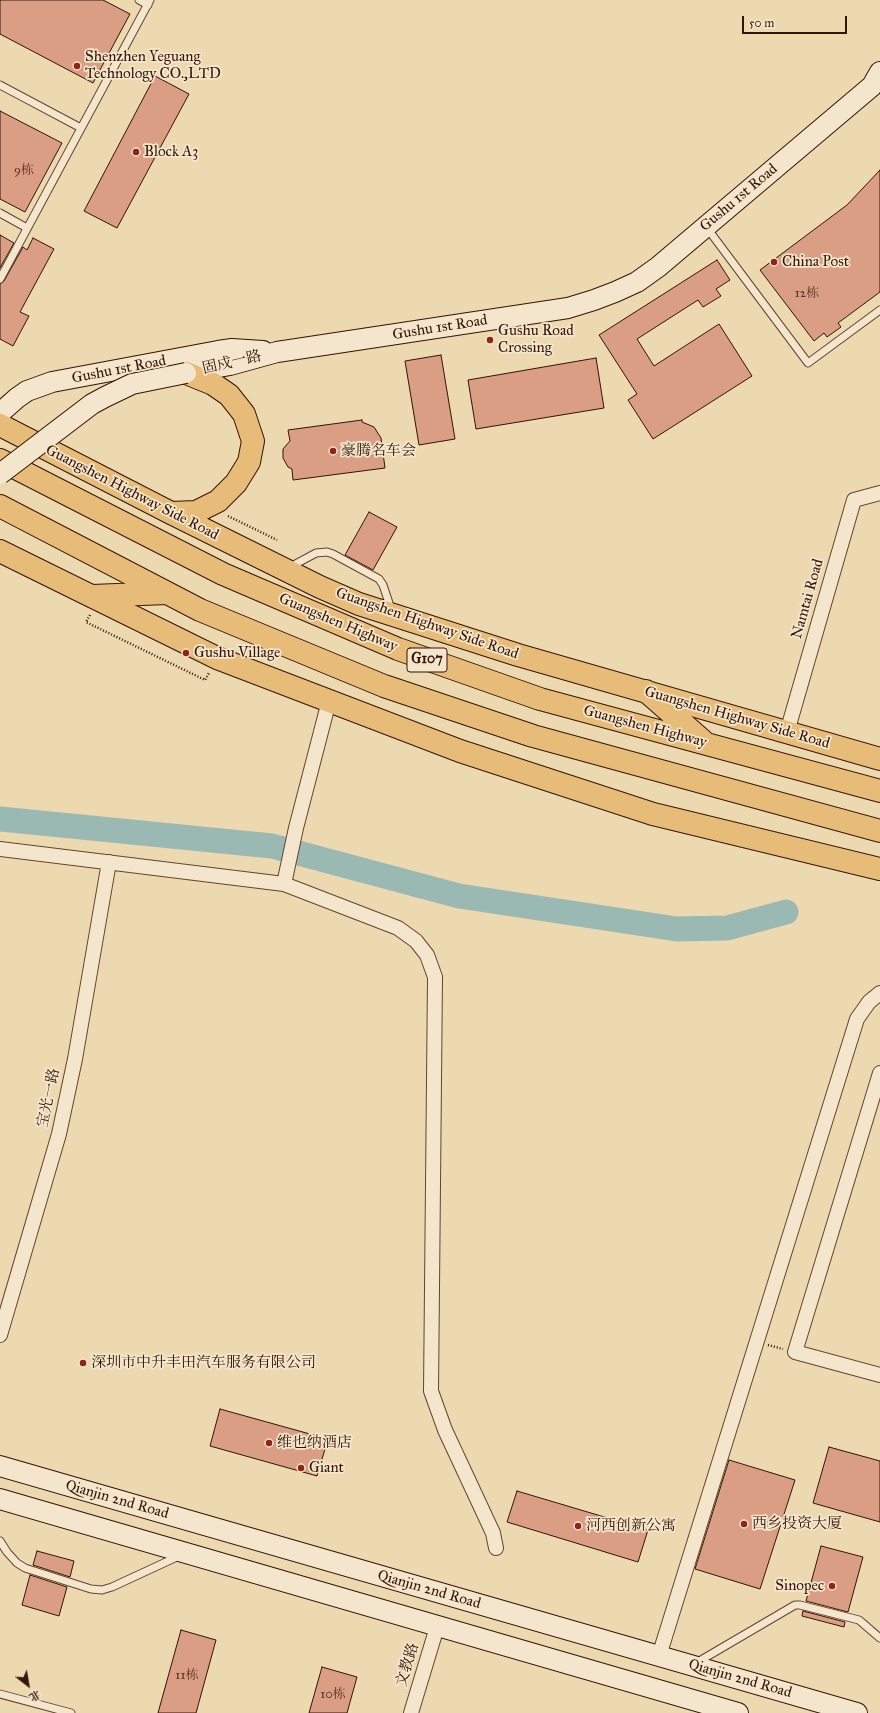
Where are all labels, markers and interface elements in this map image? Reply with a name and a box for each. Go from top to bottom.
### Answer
scale bar [744,8,849,34]
text: 50 m [749,16,774,30]
place label: Shenzhen Yeguang Technology CO.,LTD [85,48,221,83]
marker: Shenzhen Yeguang Technology CO.,LTD [72,61,82,71]
place label: Block A3 [144,143,198,161]
marker: Block A3 [131,147,141,157]
street label: Gushu 1st Road [697,160,781,236]
house number: 9栋 [14,163,34,179]
place label: China Post [782,253,849,271]
marker: China Post [769,257,779,267]
house number: 12栋 [795,286,819,302]
street label: Gushu 1st Road [391,312,489,344]
place label: Gushu Road Crossing [498,322,574,357]
marker: Gushu Road Crossing [485,335,495,345]
street label: 固戍一路 [201,347,263,379]
street label: Gushu 1st Road [70,352,168,388]
street label: Guangshen Highway Side Road [42,441,222,545]
place label: 豪腾名车会 [341,442,416,460]
marker: 豪腾名车会 [328,446,338,456]
street label: Namtai Road [788,557,828,641]
street label: Guangshen Highway Side Road [333,584,521,664]
street label: Guangshen Highway [276,590,400,656]
place label: Gushu Village [194,644,280,662]
marker: Gushu Village [181,648,191,658]
road number: G107 [407,648,447,672]
street label: Guangshen Highway Side Road [642,683,832,753]
street label: Guangshen Highway [581,702,709,752]
street label: 宝光一路 [34,1067,64,1129]
place label: 深圳市中升丰田汽车服务有限公司 [91,1354,316,1372]
marker: 深圳市中升丰田汽车服务有限公司 [78,1358,88,1368]
place label: 维也纳酒店 [277,1434,352,1452]
marker: 维也纳酒店 [264,1438,274,1448]
place label: Giant [309,1459,344,1477]
marker: Giant [296,1463,306,1473]
street label: Qianjin 2nd Road [63,1477,171,1523]
place label: 西乡投资大厦 [752,1515,842,1533]
place label: 河西创新公寓 [586,1517,676,1535]
marker: 西乡投资大厦 [739,1519,749,1529]
marker: 河西创新公寓 [573,1521,583,1531]
street label: Qianjin 2nd Road [375,1567,483,1613]
place label: Sinopec [775,1577,824,1595]
marker: Sinopec [827,1581,837,1591]
street label: 文教路 [393,1641,423,1689]
street label: Qianjin 2nd Road [686,1656,794,1702]
north arrow [8,1665,48,1705]
house number: 11栋 [175,1668,199,1684]
text: 北 [26,1687,43,1704]
house number: 10栋 [320,1687,346,1703]

